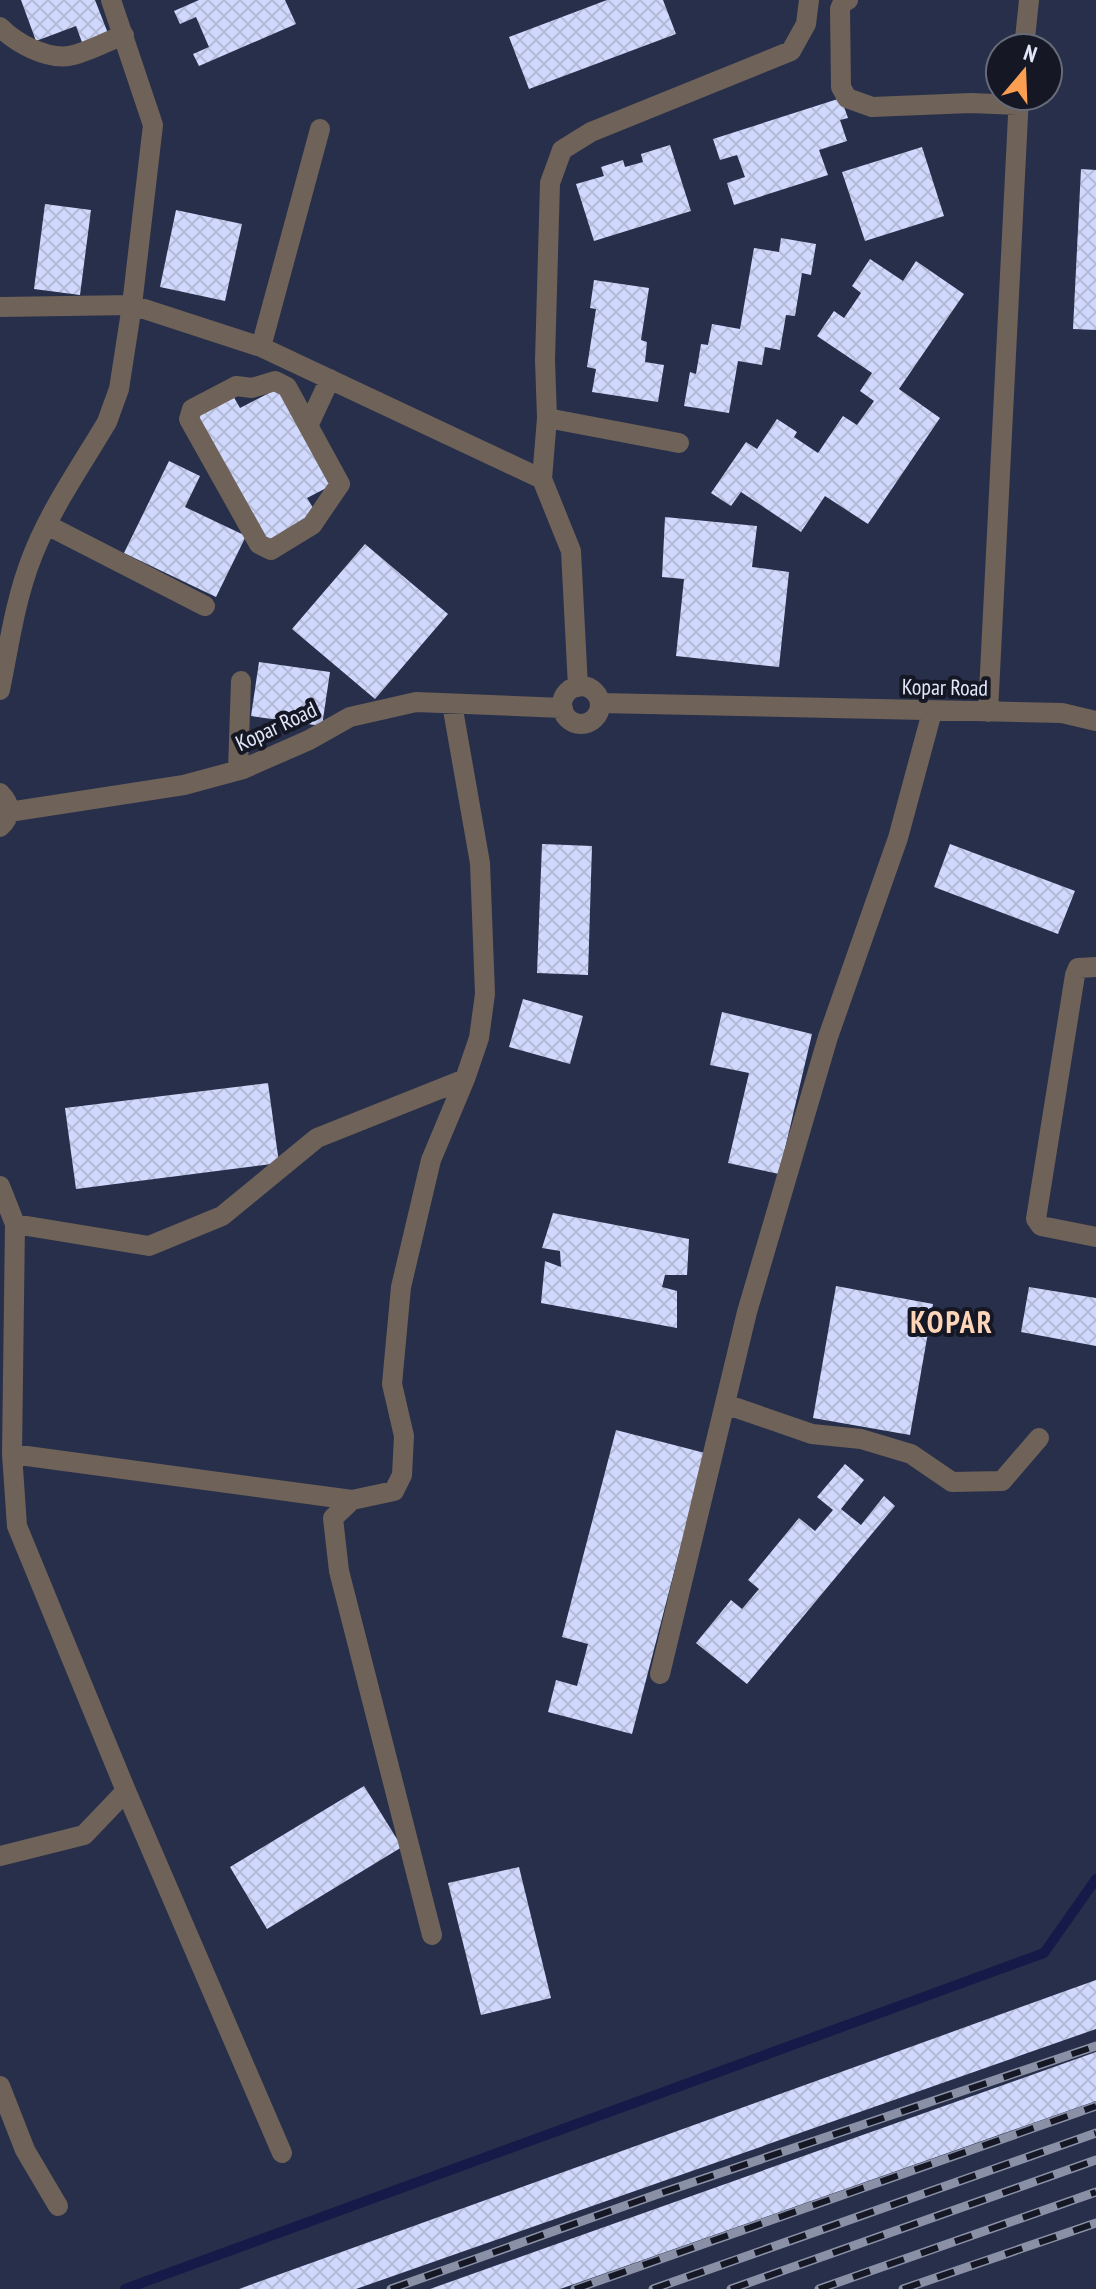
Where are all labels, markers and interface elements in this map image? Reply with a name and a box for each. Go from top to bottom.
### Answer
north arrow [984,32,1064,112]
text: N [1020,38,1041,68]
street label: Kopar Road [902,672,988,702]
street label: Kopar Road [231,695,321,757]
district label: KOPAR [910,1302,994,1341]

